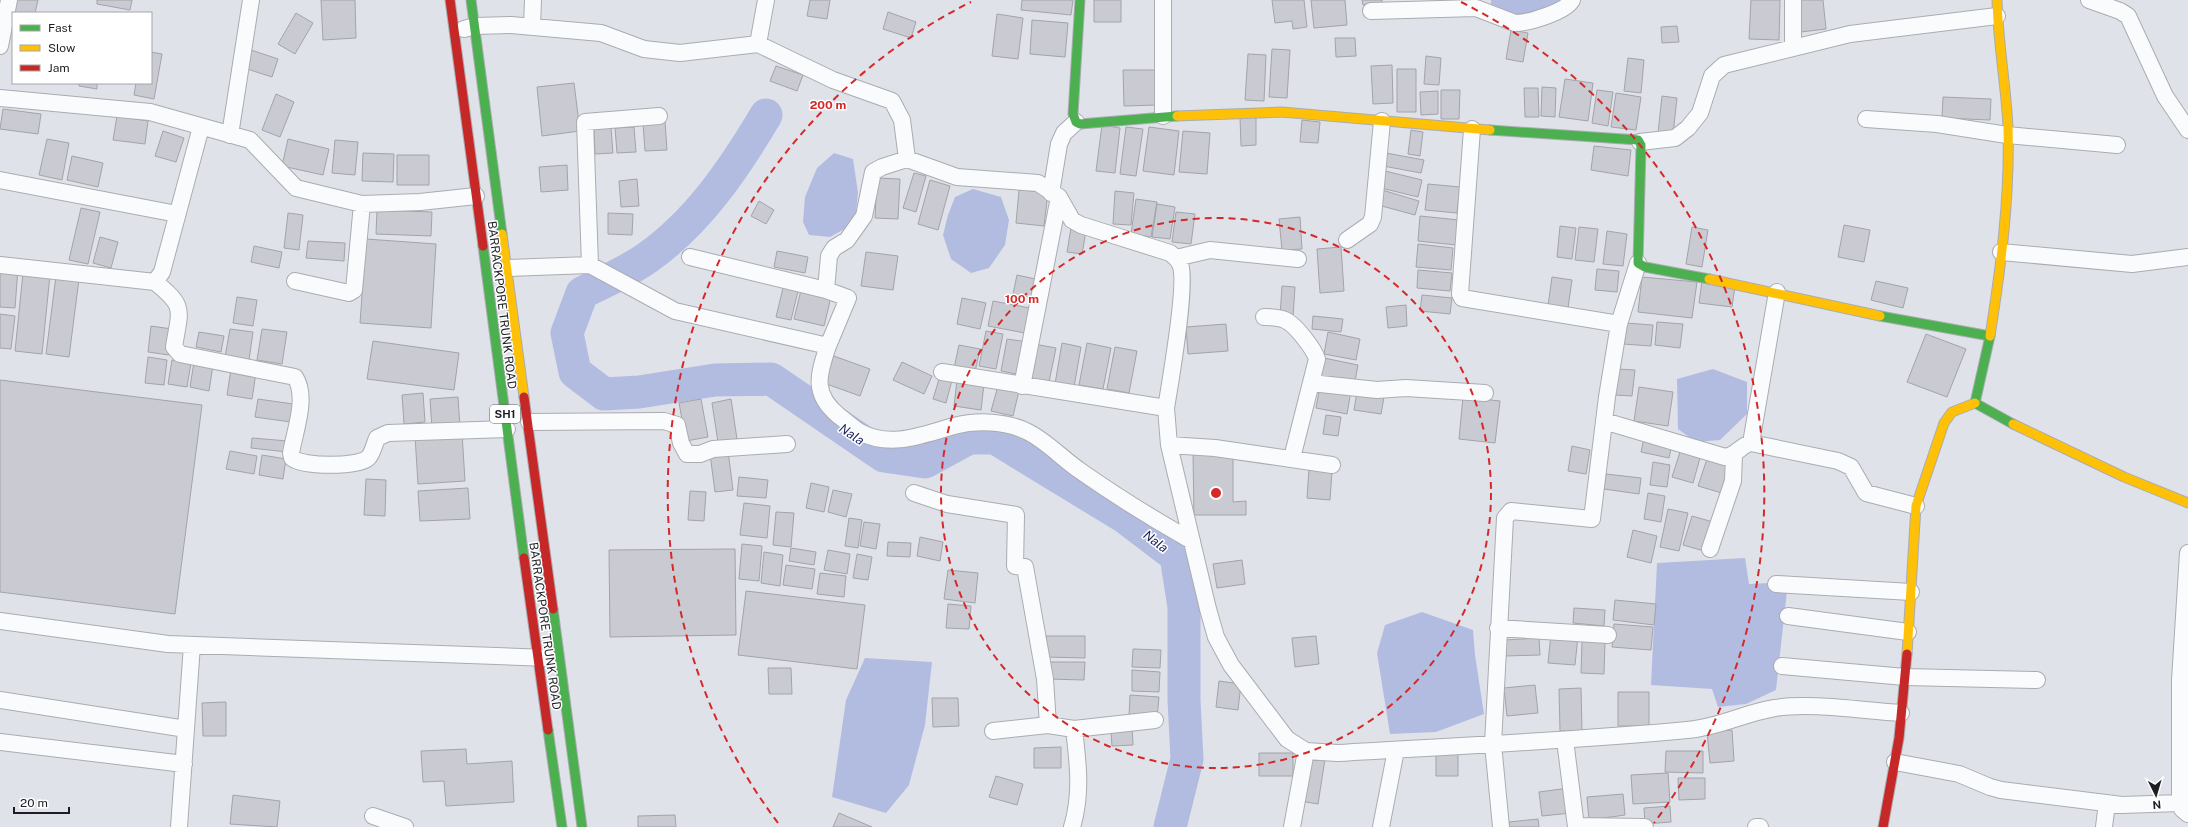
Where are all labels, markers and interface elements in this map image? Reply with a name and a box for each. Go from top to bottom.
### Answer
legend [12,12,152,84]
text: Fast [48,21,73,35]
text: Slow [48,41,76,55]
text: Jam [48,61,70,75]
text: 200 m [810,98,846,112]
street label: BARRACKPORE TRUNK ROAD [485,220,519,390]
text: 100 m [1005,292,1039,306]
road number: SH1 [490,405,520,423]
water label: Nala [836,421,867,448]
centre of rings [1209,486,1223,500]
water label: Nala [1140,527,1171,556]
street label: BARRACKPORE TRUNK ROAD [526,541,564,711]
north arrow [2136,775,2176,815]
scale bar [14,789,69,815]
text: 20 m [20,796,48,810]
text: N [2152,799,2162,811]

